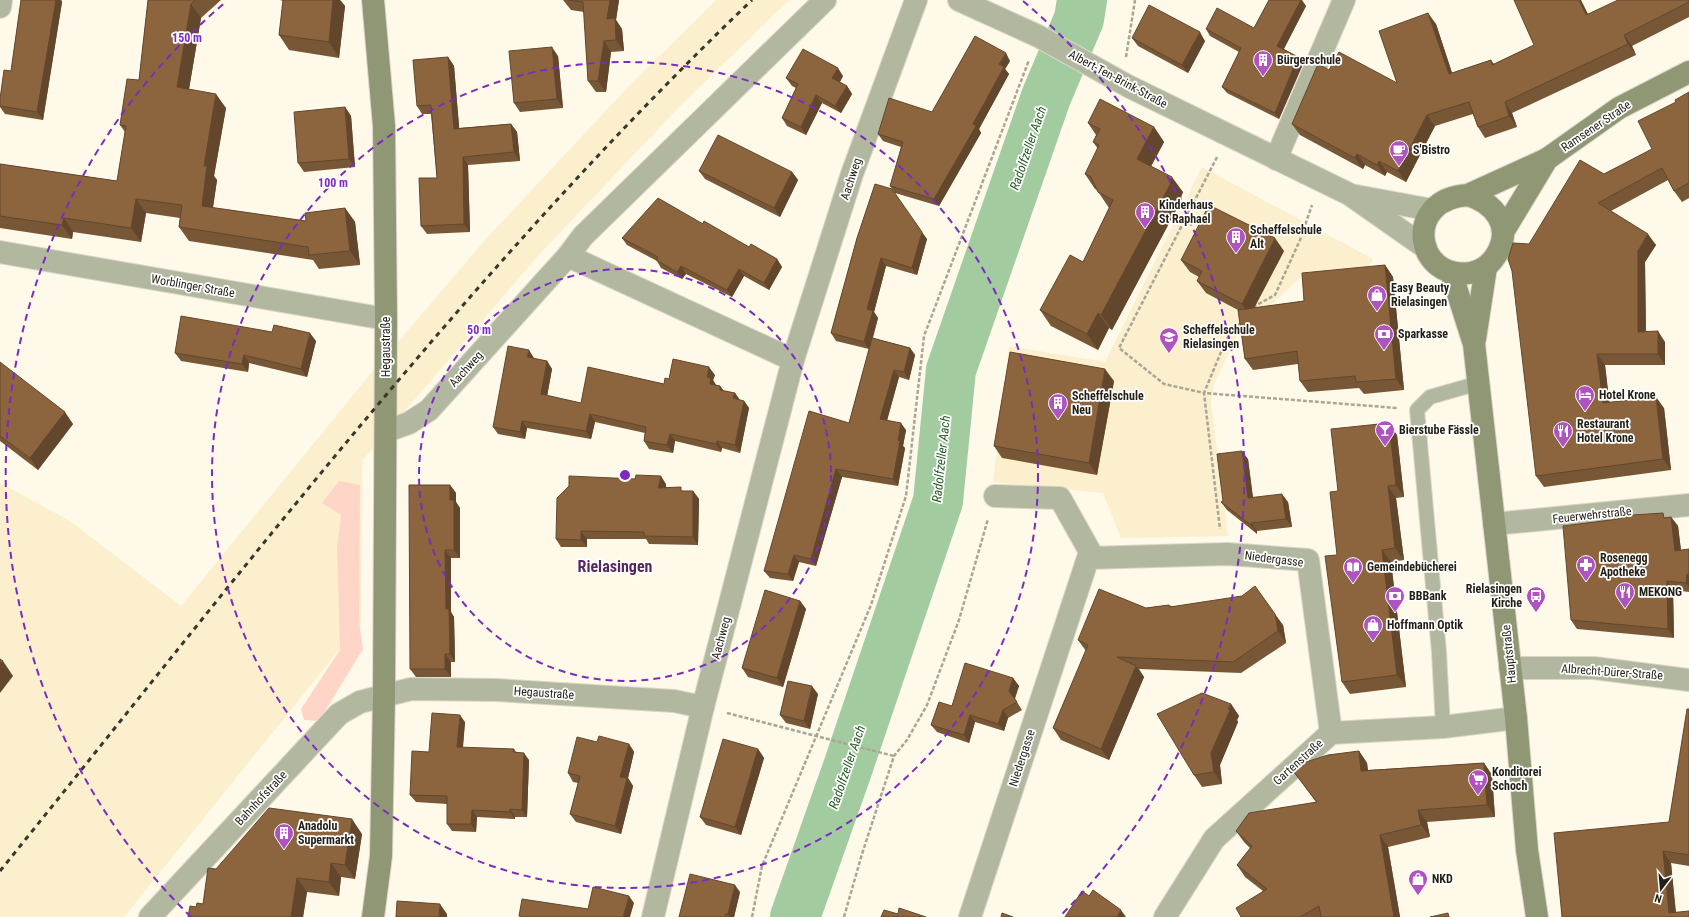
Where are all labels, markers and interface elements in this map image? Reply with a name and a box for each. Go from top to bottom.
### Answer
text: 150 m [172,31,202,45]
street label: Albert-Ten-Brink-Straße [1066,47,1170,111]
building icon: Bürgerschule [1252,49,1274,77]
place label: Bürgerschule [1277,53,1341,67]
street label: Ramsener Straße [1559,97,1634,154]
water label: Radolfzeller Aach [1007,104,1049,192]
cafe icon: S'Bistro [1388,139,1410,167]
place label: S'Bistro [1413,143,1450,157]
street label: Aachweg [838,156,864,202]
text: 100 m [318,176,348,190]
place label: Kinderhaus St Raphael [1159,198,1214,226]
building icon: Kinderhaus St Raphael [1134,201,1156,229]
place label: Scheffelschule Alt [1250,223,1322,251]
building icon: Scheffelschule Alt [1225,226,1247,254]
street label: Worblinger Straße [150,272,236,300]
place label: Easy Beauty Rielasingen [1391,281,1450,309]
shop icon: Easy Beauty Rielasingen [1366,284,1388,312]
street label: Hegaustraße [379,316,393,377]
text: 50 m [467,323,491,337]
place label: Scheffelschule Rielasingen [1183,323,1255,351]
bank icon: Sparkasse [1373,323,1395,351]
school or university icon: Scheffelschule Rielasingen [1158,326,1180,354]
place label: Sparkasse [1398,327,1448,341]
street label: Aachweg [446,348,486,390]
hotel icon: Hotel Krone [1574,384,1596,412]
place label: Hotel Krone [1599,388,1656,402]
place label: Scheffelschule Neu [1072,389,1144,417]
building icon: Scheffelschule Neu [1047,392,1069,420]
water label: Radolfzeller Aach [929,415,953,503]
place label: Restaurant Hotel Krone [1577,417,1634,445]
bar icon: Bierstube Fässle [1374,419,1396,447]
restaurant icon: Restaurant Hotel Krone [1552,420,1574,448]
place label: Bierstube Fässle [1399,423,1479,437]
centre of rings [618,468,632,482]
street label: Feuerwehrstraße [1552,504,1633,526]
street label: Niedergasse [1244,548,1305,570]
place label: Rosenegg Apotheke [1600,551,1648,579]
pharmacy icon: Rosenegg Apotheke [1575,554,1597,582]
library icon: Gemeindebücherei [1342,556,1364,584]
district label: Rielasingen [578,557,653,576]
place label: Gemeindebücherei [1367,560,1457,574]
restaurant icon: MEKONG [1614,581,1636,609]
place label: Rielasingen Kirche [1466,582,1522,610]
bank icon: BBBank [1384,585,1406,613]
bus stop icon: Rielasingen Kirche [1525,585,1547,613]
place label: MEKONG [1639,585,1682,599]
place label: BBBank [1409,589,1447,603]
shop icon: Hoffmann Optik [1362,614,1384,642]
street label: Aachweg [709,615,733,661]
place label: Hoffmann Optik [1387,618,1463,632]
street label: Hauptstraße [1499,624,1519,684]
street label: Albrecht-Dürer-Straße [1561,661,1664,683]
street label: Hegaustraße [513,684,575,702]
water label: Radolfzeller Aach [826,723,868,811]
street label: Niedergasse [1006,727,1038,788]
street label: Gartenstraße [1270,736,1326,788]
place label: Konditorei Schoch [1492,765,1541,793]
street label: Bahnhofstraße [232,768,290,828]
supermarket icon: Konditorei Schoch [1467,768,1489,796]
place label: Anadolu Supermarkt [298,819,354,847]
building icon: Anadolu Supermarkt [273,822,295,850]
shop icon: NKD [1407,868,1429,896]
north arrow [1641,869,1681,909]
place label: NKD [1432,872,1453,886]
text: N [1653,891,1663,905]

